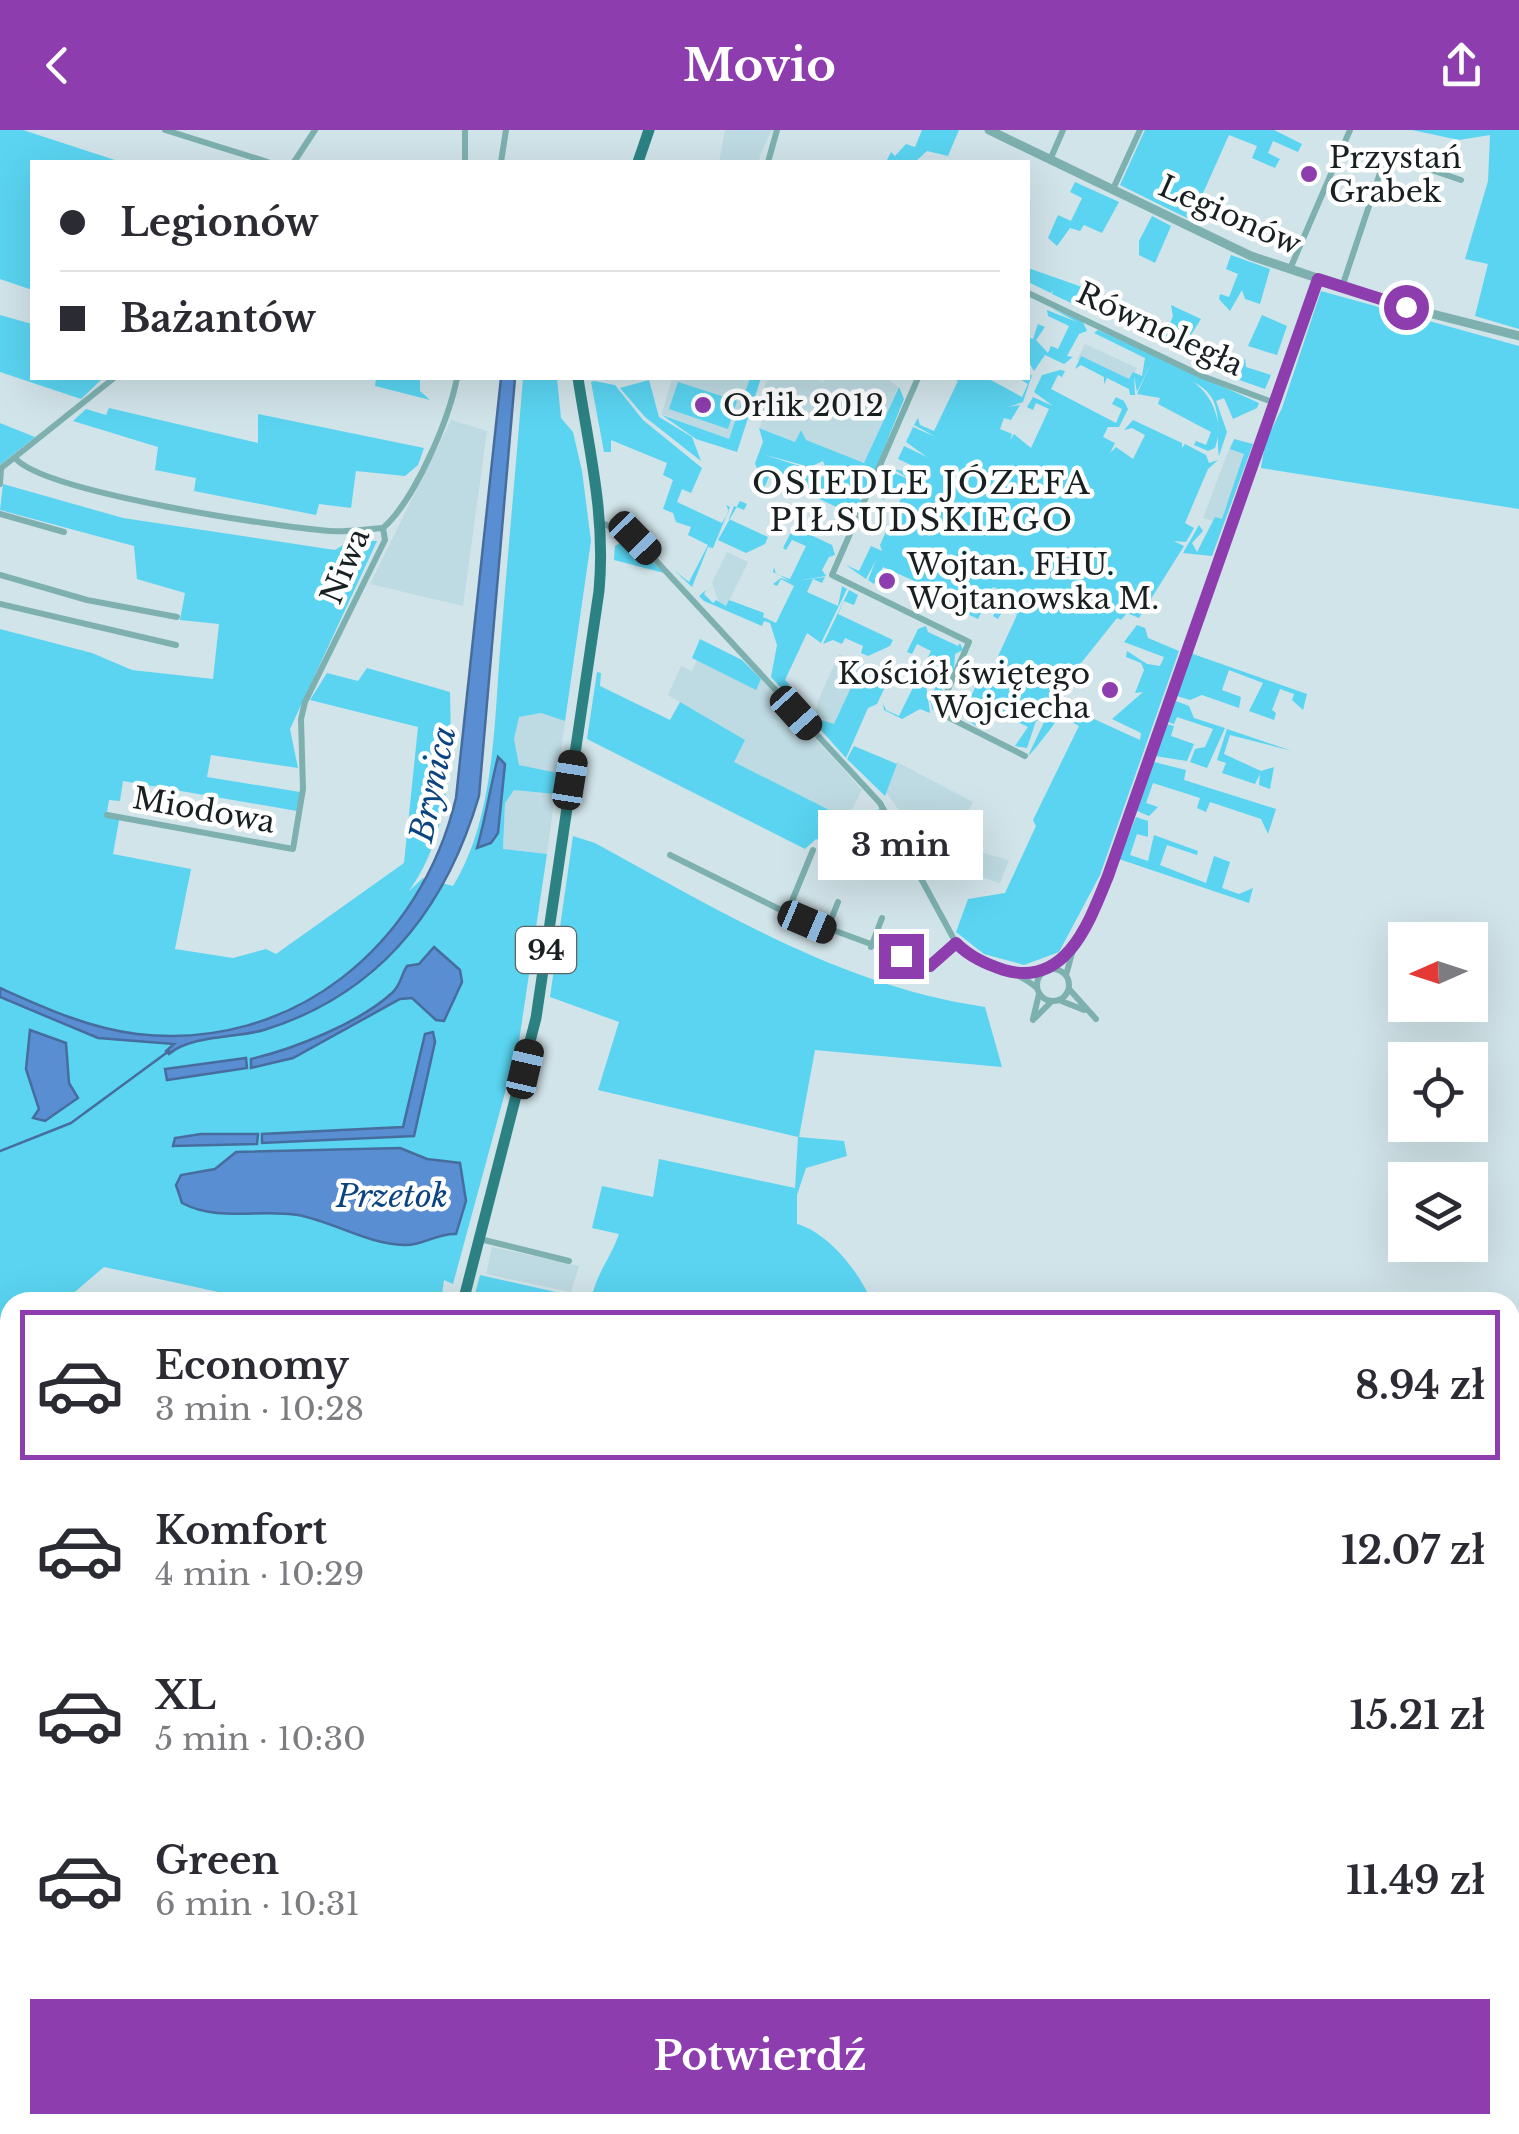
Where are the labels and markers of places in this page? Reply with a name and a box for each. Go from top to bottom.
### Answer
place label: Przystań Grabek [1329,139,1462,210]
marker: Przystań Grabek [1298,163,1320,185]
place label: Orlik 2012 [723,387,884,424]
marker: Orlik 2012 [692,394,714,416]
place label: Wojtan. FHU. Wojtanowska M. [906,546,1159,617]
marker: Wojtan. FHU. Wojtanowska M. [876,570,898,592]
place label: Kościół świętego Wojciecha [838,655,1090,726]
marker: Kościół świętego Wojciecha [1099,679,1121,701]

